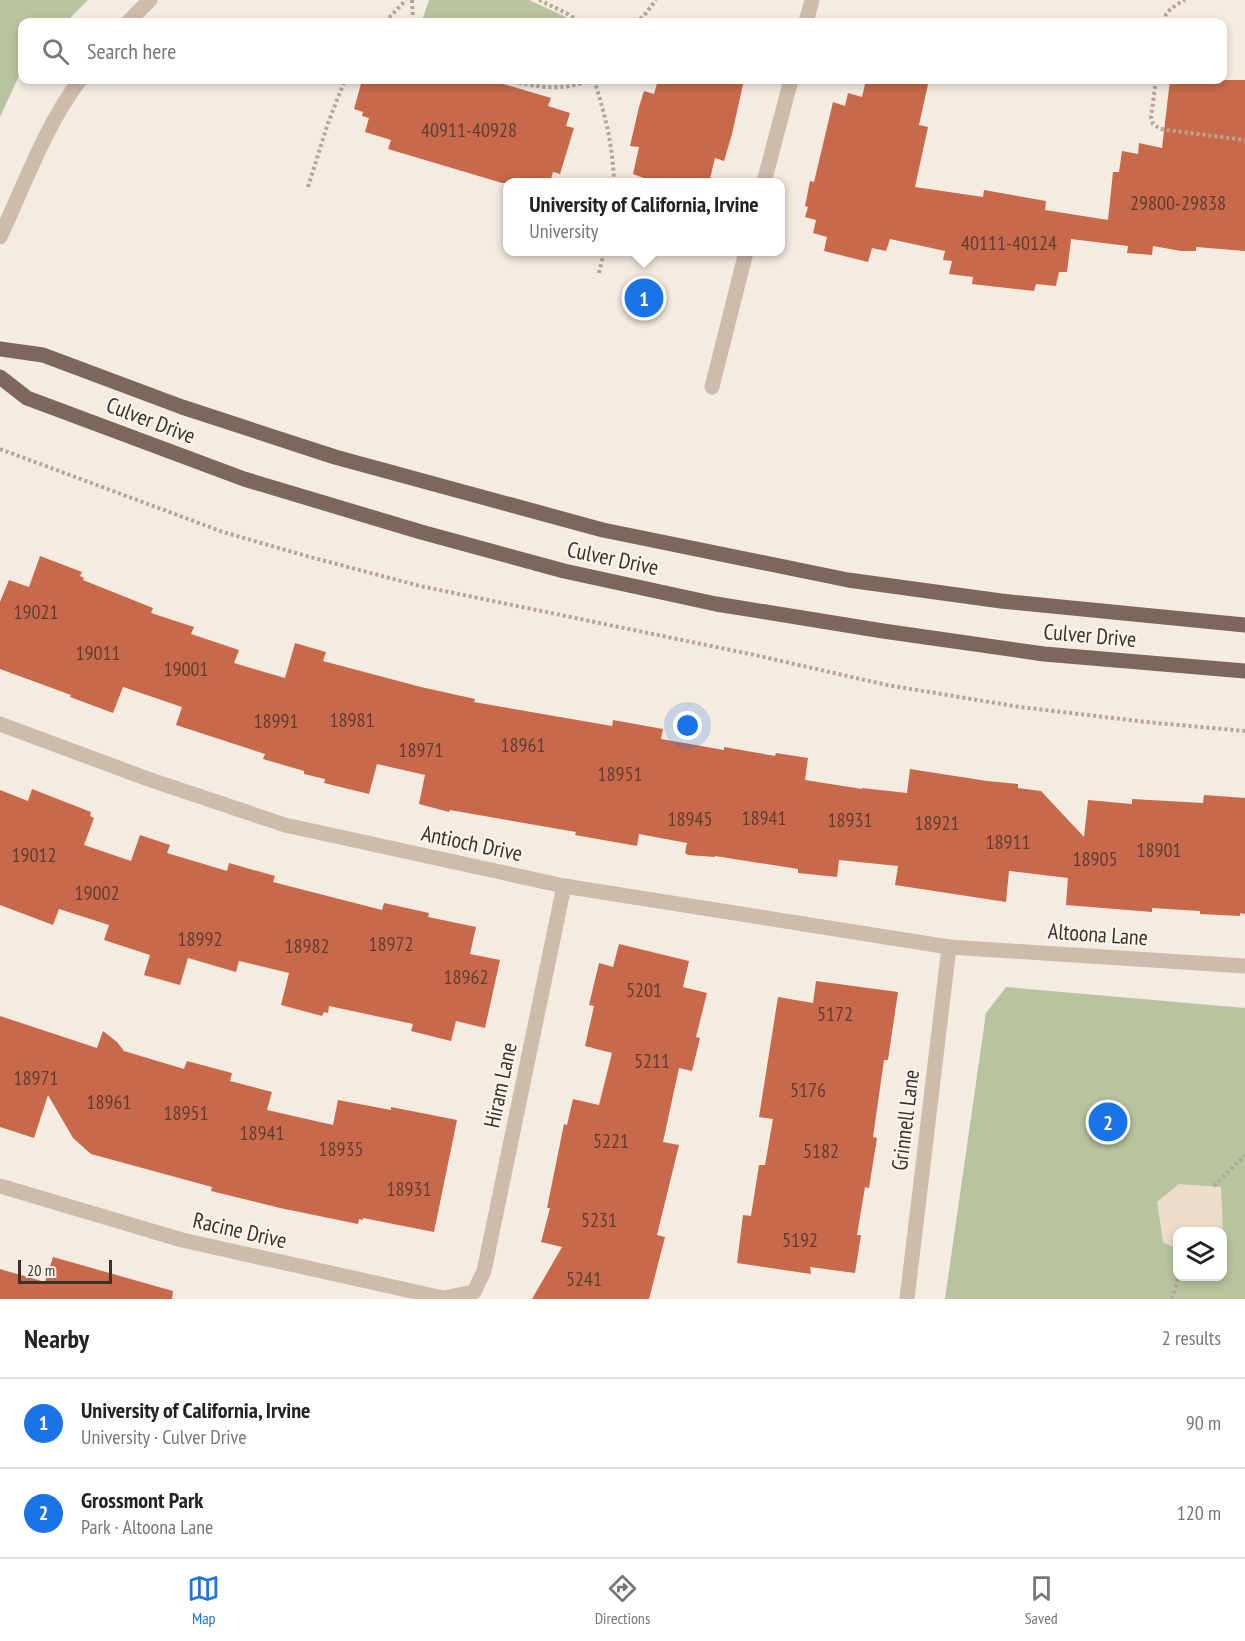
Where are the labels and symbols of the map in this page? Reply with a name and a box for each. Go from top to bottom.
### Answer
house number: 40911-40928 [421,117,517,143]
house number: 29800-29838 [1130,190,1226,216]
house number: 40111-40124 [961,230,1057,256]
pin: 1 [624,276,664,320]
street label: Culver Drive [103,390,199,450]
street label: Culver Drive [565,535,661,581]
house number: 19021 [14,599,59,625]
street label: Culver Drive [1043,617,1137,653]
house number: 19011 [76,640,121,666]
house number: 19001 [164,656,209,682]
house number: 18981 [330,707,375,733]
house number: 18991 [254,708,299,734]
your location [673,711,702,740]
house number: 18961 [501,732,546,758]
house number: 18971 [399,737,444,763]
house number: 18951 [598,761,643,787]
house number: 18941 [742,805,787,831]
house number: 18945 [668,806,713,832]
house number: 18931 [828,807,873,833]
house number: 18921 [915,810,960,836]
street label: Antioch Drive [419,819,525,867]
house number: 18911 [986,829,1031,855]
house number: 18901 [1137,837,1182,863]
house number: 19012 [12,842,57,868]
house number: 18905 [1073,846,1118,872]
house number: 19002 [75,880,120,906]
street label: Altoona Lane [1047,917,1149,951]
house number: 18992 [178,926,223,952]
house number: 18972 [369,931,414,957]
house number: 18982 [285,933,330,959]
house number: 18962 [444,964,489,990]
house number: 5201 [626,977,662,1003]
house number: 5172 [817,1001,853,1027]
street label: Hiram Lane [477,1040,523,1130]
house number: 5211 [634,1048,670,1074]
house number: 18971 [14,1065,59,1091]
street label: Grinnell Lane [885,1068,925,1172]
house number: 5176 [790,1077,826,1103]
house number: 18961 [87,1089,132,1115]
house number: 18951 [164,1100,209,1126]
pin: 2 [1088,1100,1128,1144]
house number: 18941 [240,1120,285,1146]
house number: 5221 [593,1128,629,1154]
house number: 18935 [319,1136,364,1162]
house number: 5182 [803,1138,839,1164]
house number: 18931 [387,1176,432,1202]
street label: Racine Drive [190,1206,290,1254]
house number: 5231 [581,1207,617,1233]
house number: 5192 [782,1227,818,1253]
scale bar [18,1257,112,1284]
house number: 5241 [566,1266,602,1292]

